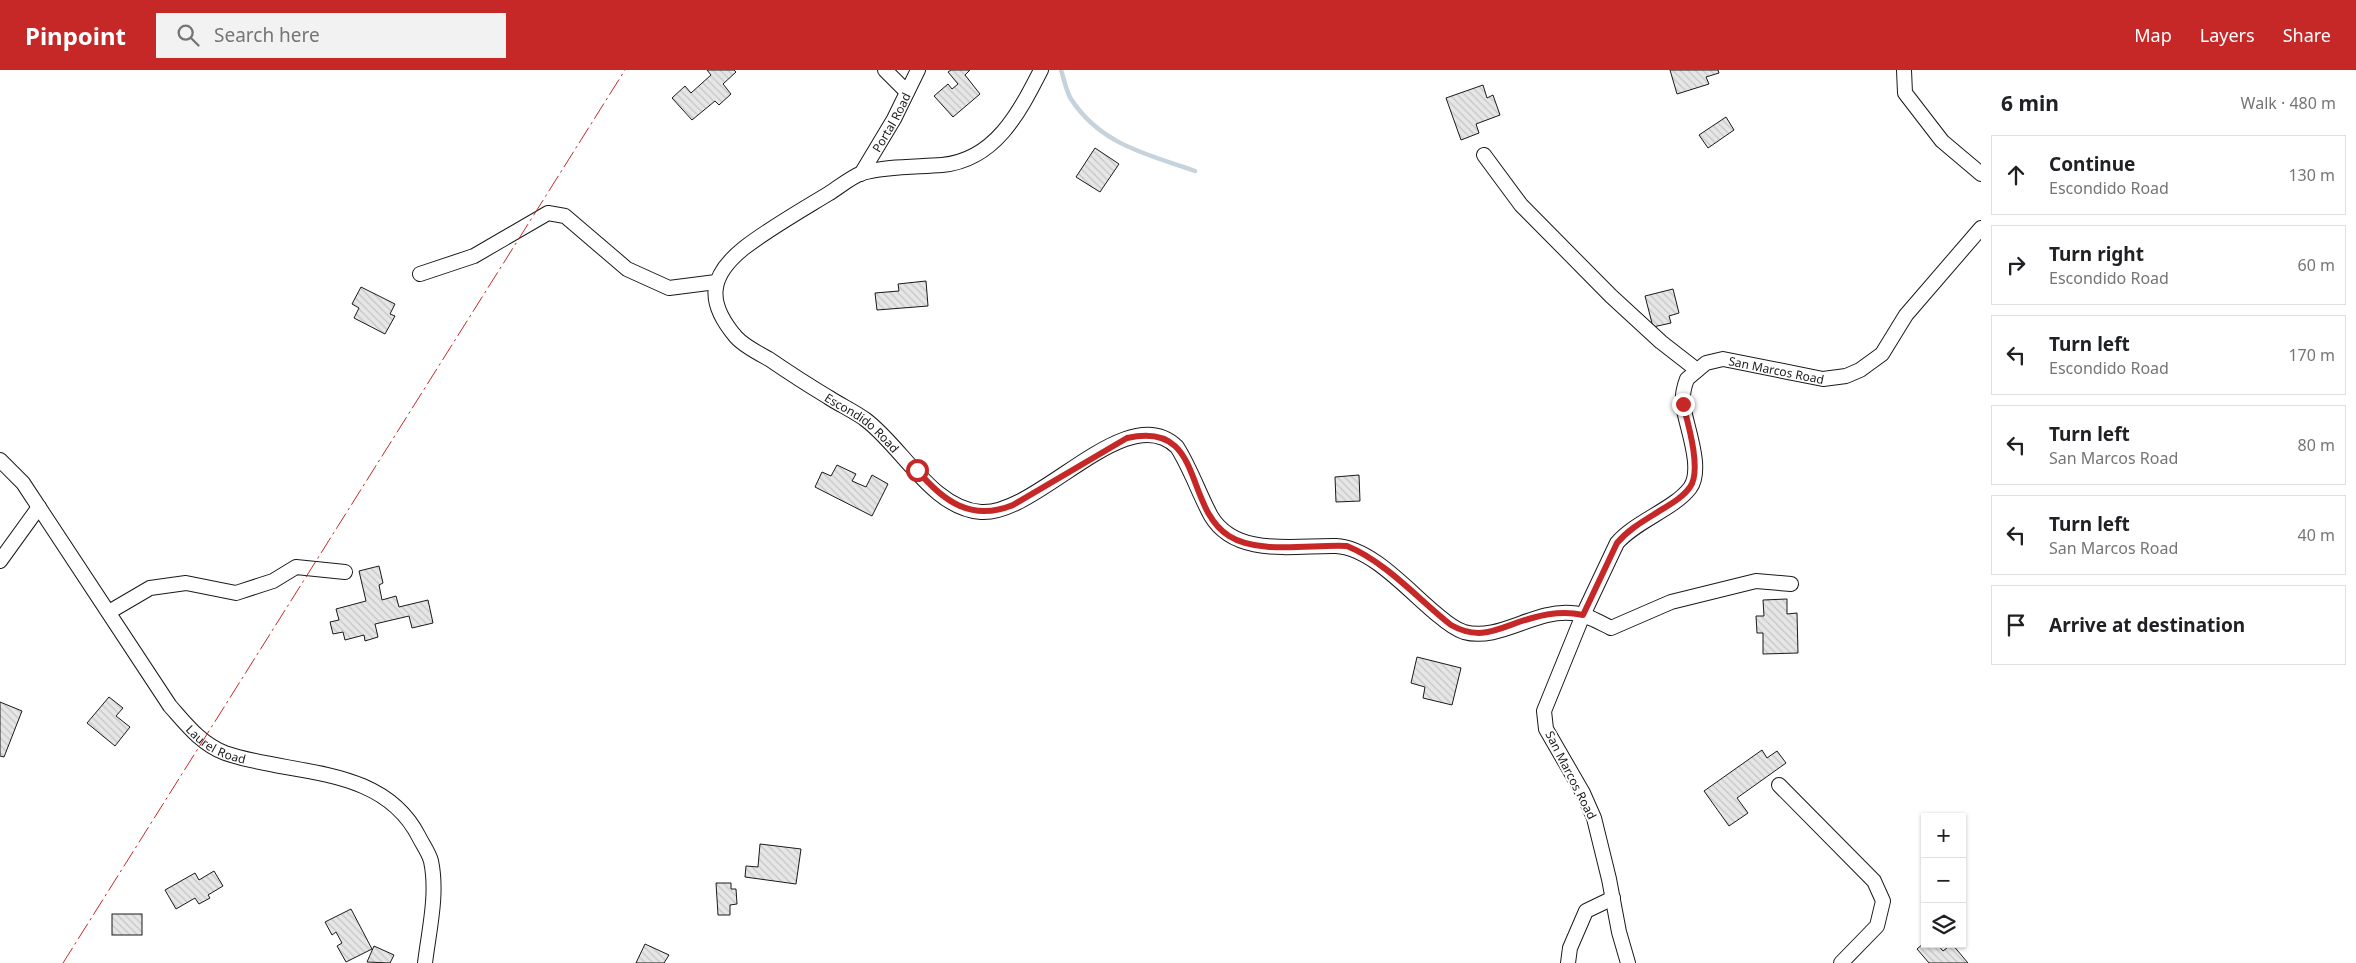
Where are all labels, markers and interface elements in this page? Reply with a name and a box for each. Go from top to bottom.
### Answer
search box [156,13,506,58]
text: Pinpoint [25,19,126,52]
icon: search [174,21,202,49]
text: Search here [214,22,320,48]
text: Map [2134,23,2172,47]
text: Layers [2200,23,2255,47]
text: Share [2283,23,2331,47]
street label: Portal Road [868,89,914,155]
text: 6 min [2001,89,2059,117]
text: Walk · 480 m [2241,92,2336,114]
text: Continue [2049,151,2135,177]
icon: ahead [2002,161,2030,189]
text: 130 m [2288,164,2335,186]
text: Escondido Road [2049,177,2169,199]
text: Turn right [2049,241,2144,267]
icon: right [2002,251,2030,279]
text: 60 m [2298,254,2335,276]
text: Escondido Road [2049,267,2169,289]
text: Turn left [2049,331,2130,357]
icon: left [2002,341,2030,369]
text: 170 m [2288,344,2335,366]
street label: San Marcos Road [1727,352,1826,388]
text: Escondido Road [2049,357,2169,379]
street label: Escondido Road [822,389,903,456]
route end [1672,393,1695,416]
text: Turn left [2049,421,2130,447]
icon: left [2002,431,2030,459]
text: 80 m [2298,434,2335,456]
text: San Marcos Road [2049,447,2178,469]
route start [906,459,929,482]
text: Turn left [2049,511,2130,537]
icon: left [2002,521,2030,549]
text: 40 m [2298,524,2335,546]
text: San Marcos Road [2049,537,2178,559]
icon: arrive [2002,611,2030,639]
text: Arrive at destination [2049,612,2245,638]
street label: Laurel Road [182,721,248,767]
street label: San Marcos Road [1541,728,1601,822]
map controls [1921,813,1966,948]
button: + [1921,813,1966,858]
button: − [1921,858,1966,903]
button: layers [1921,903,1966,948]

